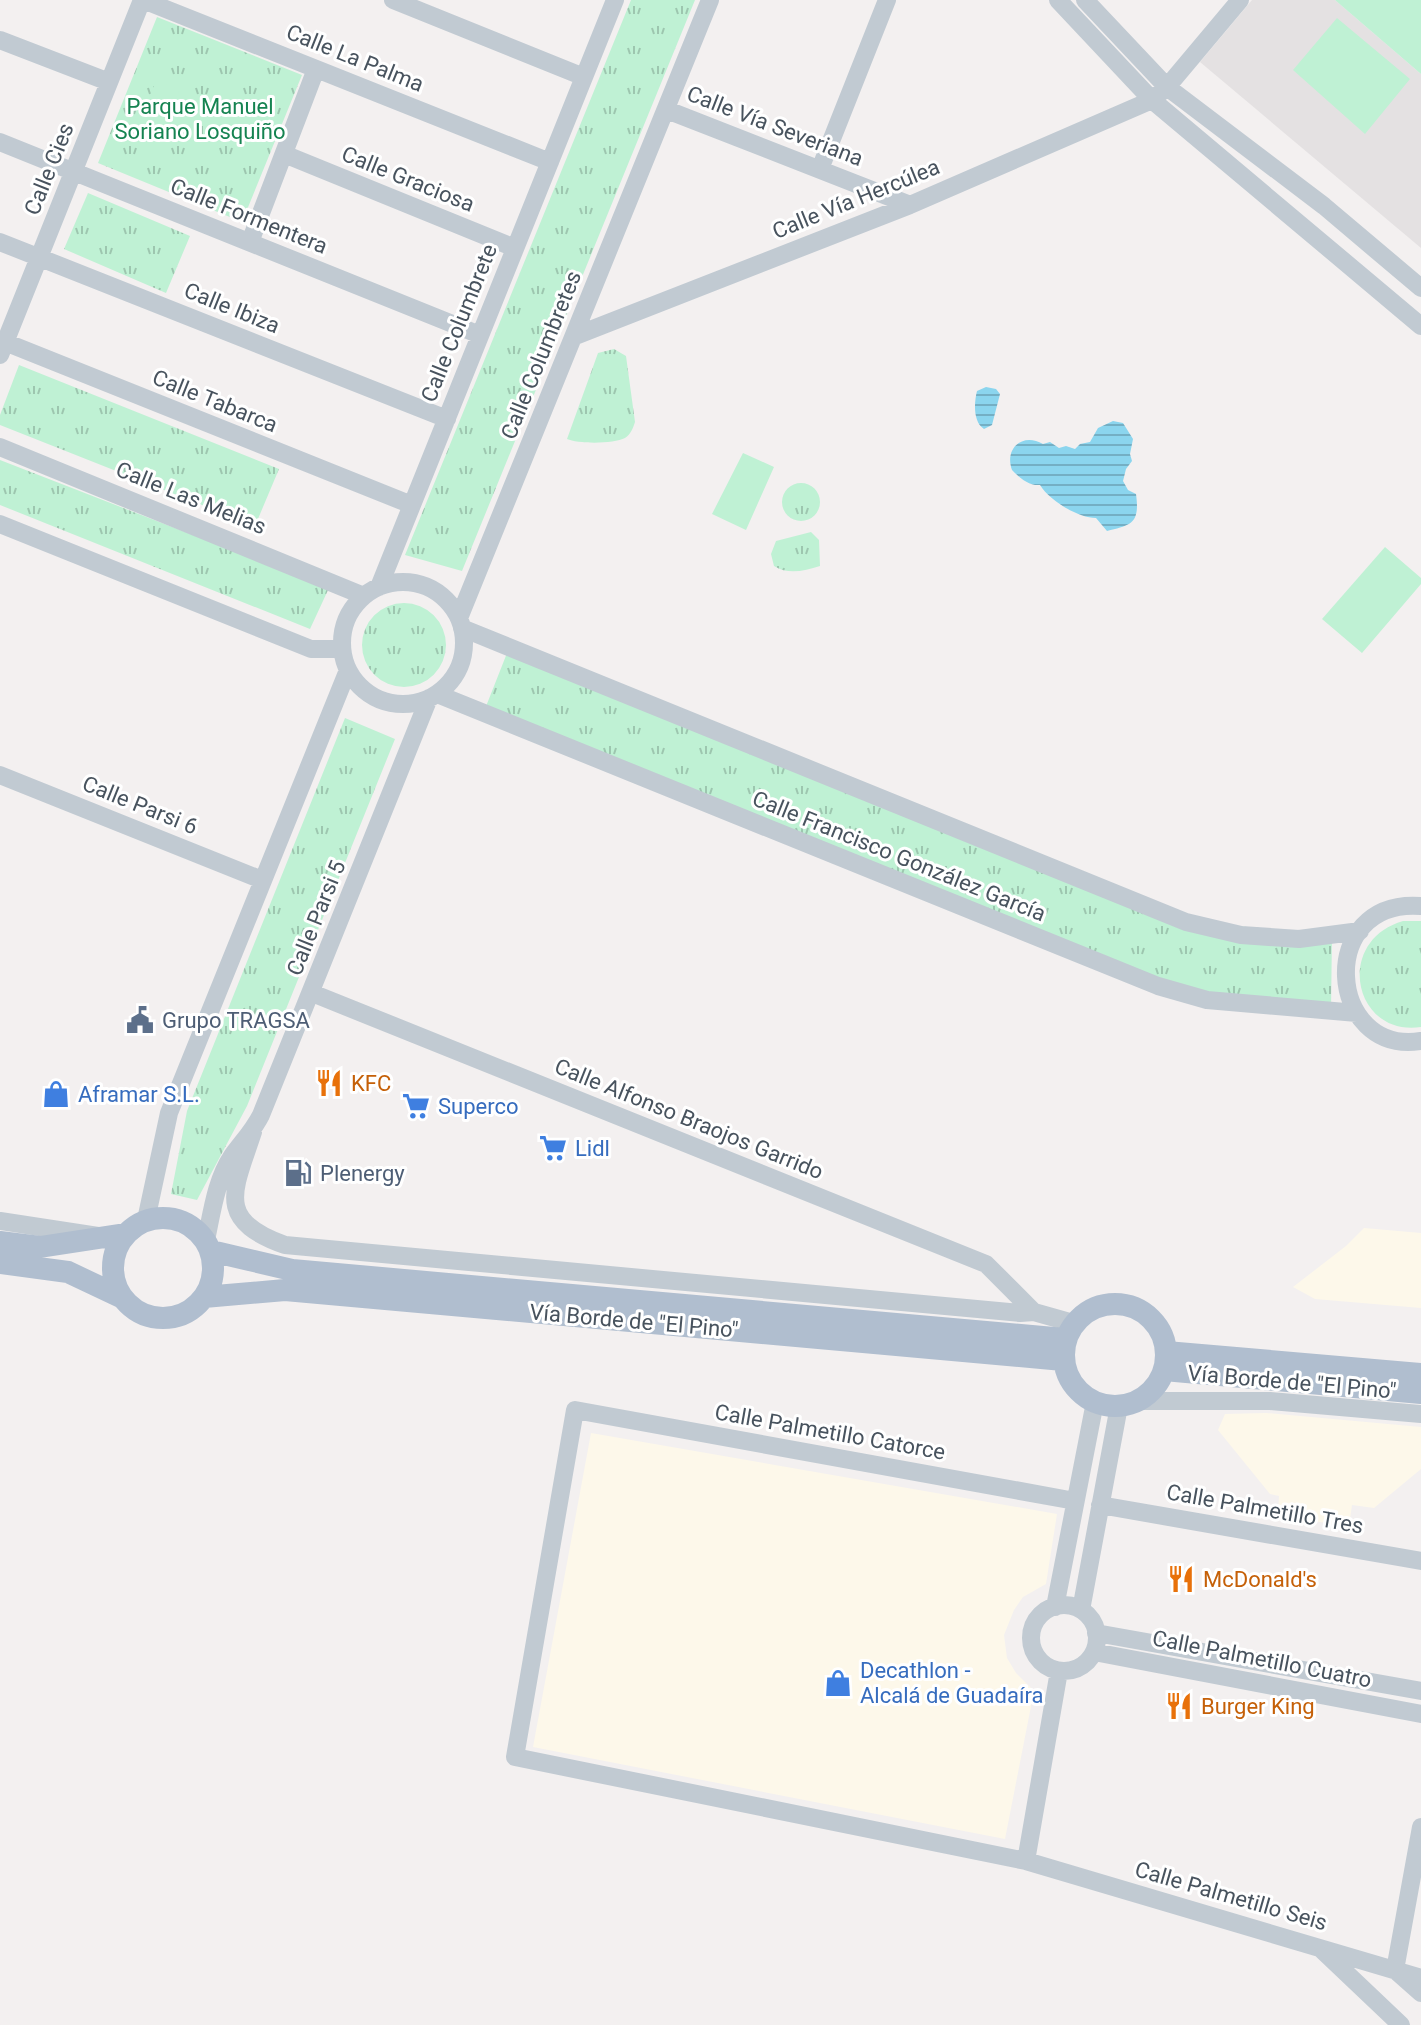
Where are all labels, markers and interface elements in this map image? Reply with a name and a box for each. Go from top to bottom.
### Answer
street label: Calle La Palma [283,19,427,97]
street label: Calle Vía Severiana [683,81,867,171]
park label: Parque Manuel Soriano Losquiño [115,94,285,144]
street label: Calle Cies [19,119,79,219]
street label: Calle Graciosa [338,141,478,217]
street label: Calle Vía Hercúlea [769,154,943,244]
street label: Calle Formentera [167,173,331,259]
street label: Calle Columbrete [416,240,502,406]
street label: Calle Columbretes [496,267,586,443]
street label: Calle Ibiza [181,278,283,338]
street label: Calle Tabarca [149,365,281,437]
street label: Calle Las Melias [112,457,270,539]
street label: Calle Parsi 6 [79,771,201,839]
street label: Calle Francisco González García [749,786,1049,926]
street label: Calle Parsi 5 [282,857,350,979]
public building icon: Grupo TRAGSA [125,1005,155,1035]
place label: Grupo TRAGSA [162,1008,310,1033]
street label: Calle Alfonso Braojos Garrido [551,1054,827,1184]
restaurant icon: KFC [314,1068,344,1098]
place label: KFC [351,1071,391,1096]
shop icon: Aframar S.L. [41,1079,71,1109]
place label: Aframar S.L. [78,1082,200,1107]
supermarket icon: Superco [401,1091,431,1121]
place label: Superco [438,1094,519,1119]
supermarket icon: Lidl [538,1133,568,1163]
place label: Lidl [575,1136,610,1161]
fuel station icon: Plenergy [283,1158,313,1188]
place label: Plenergy [320,1161,405,1186]
street label: Vía Borde de "El Pino" [529,1299,739,1343]
street label: Vía Borde de "El Pino" [1187,1360,1397,1404]
street label: Calle Palmetillo Catorce [713,1399,947,1465]
street label: Calle Palmetillo Tres [1165,1479,1365,1539]
restaurant icon: McDonald's [1166,1564,1196,1594]
place label: McDonald's [1203,1567,1317,1592]
street label: Calle Palmetillo Cuatro [1150,1625,1374,1693]
place label: Decathlon - Alcalá de Guadaíra [860,1658,1043,1708]
shop icon: Decathlon - Alcalá de Guadaíra [823,1668,853,1698]
restaurant icon: Burger King [1164,1691,1194,1721]
place label: Burger King [1201,1694,1315,1719]
street label: Calle Palmetillo Seis [1132,1857,1330,1935]

